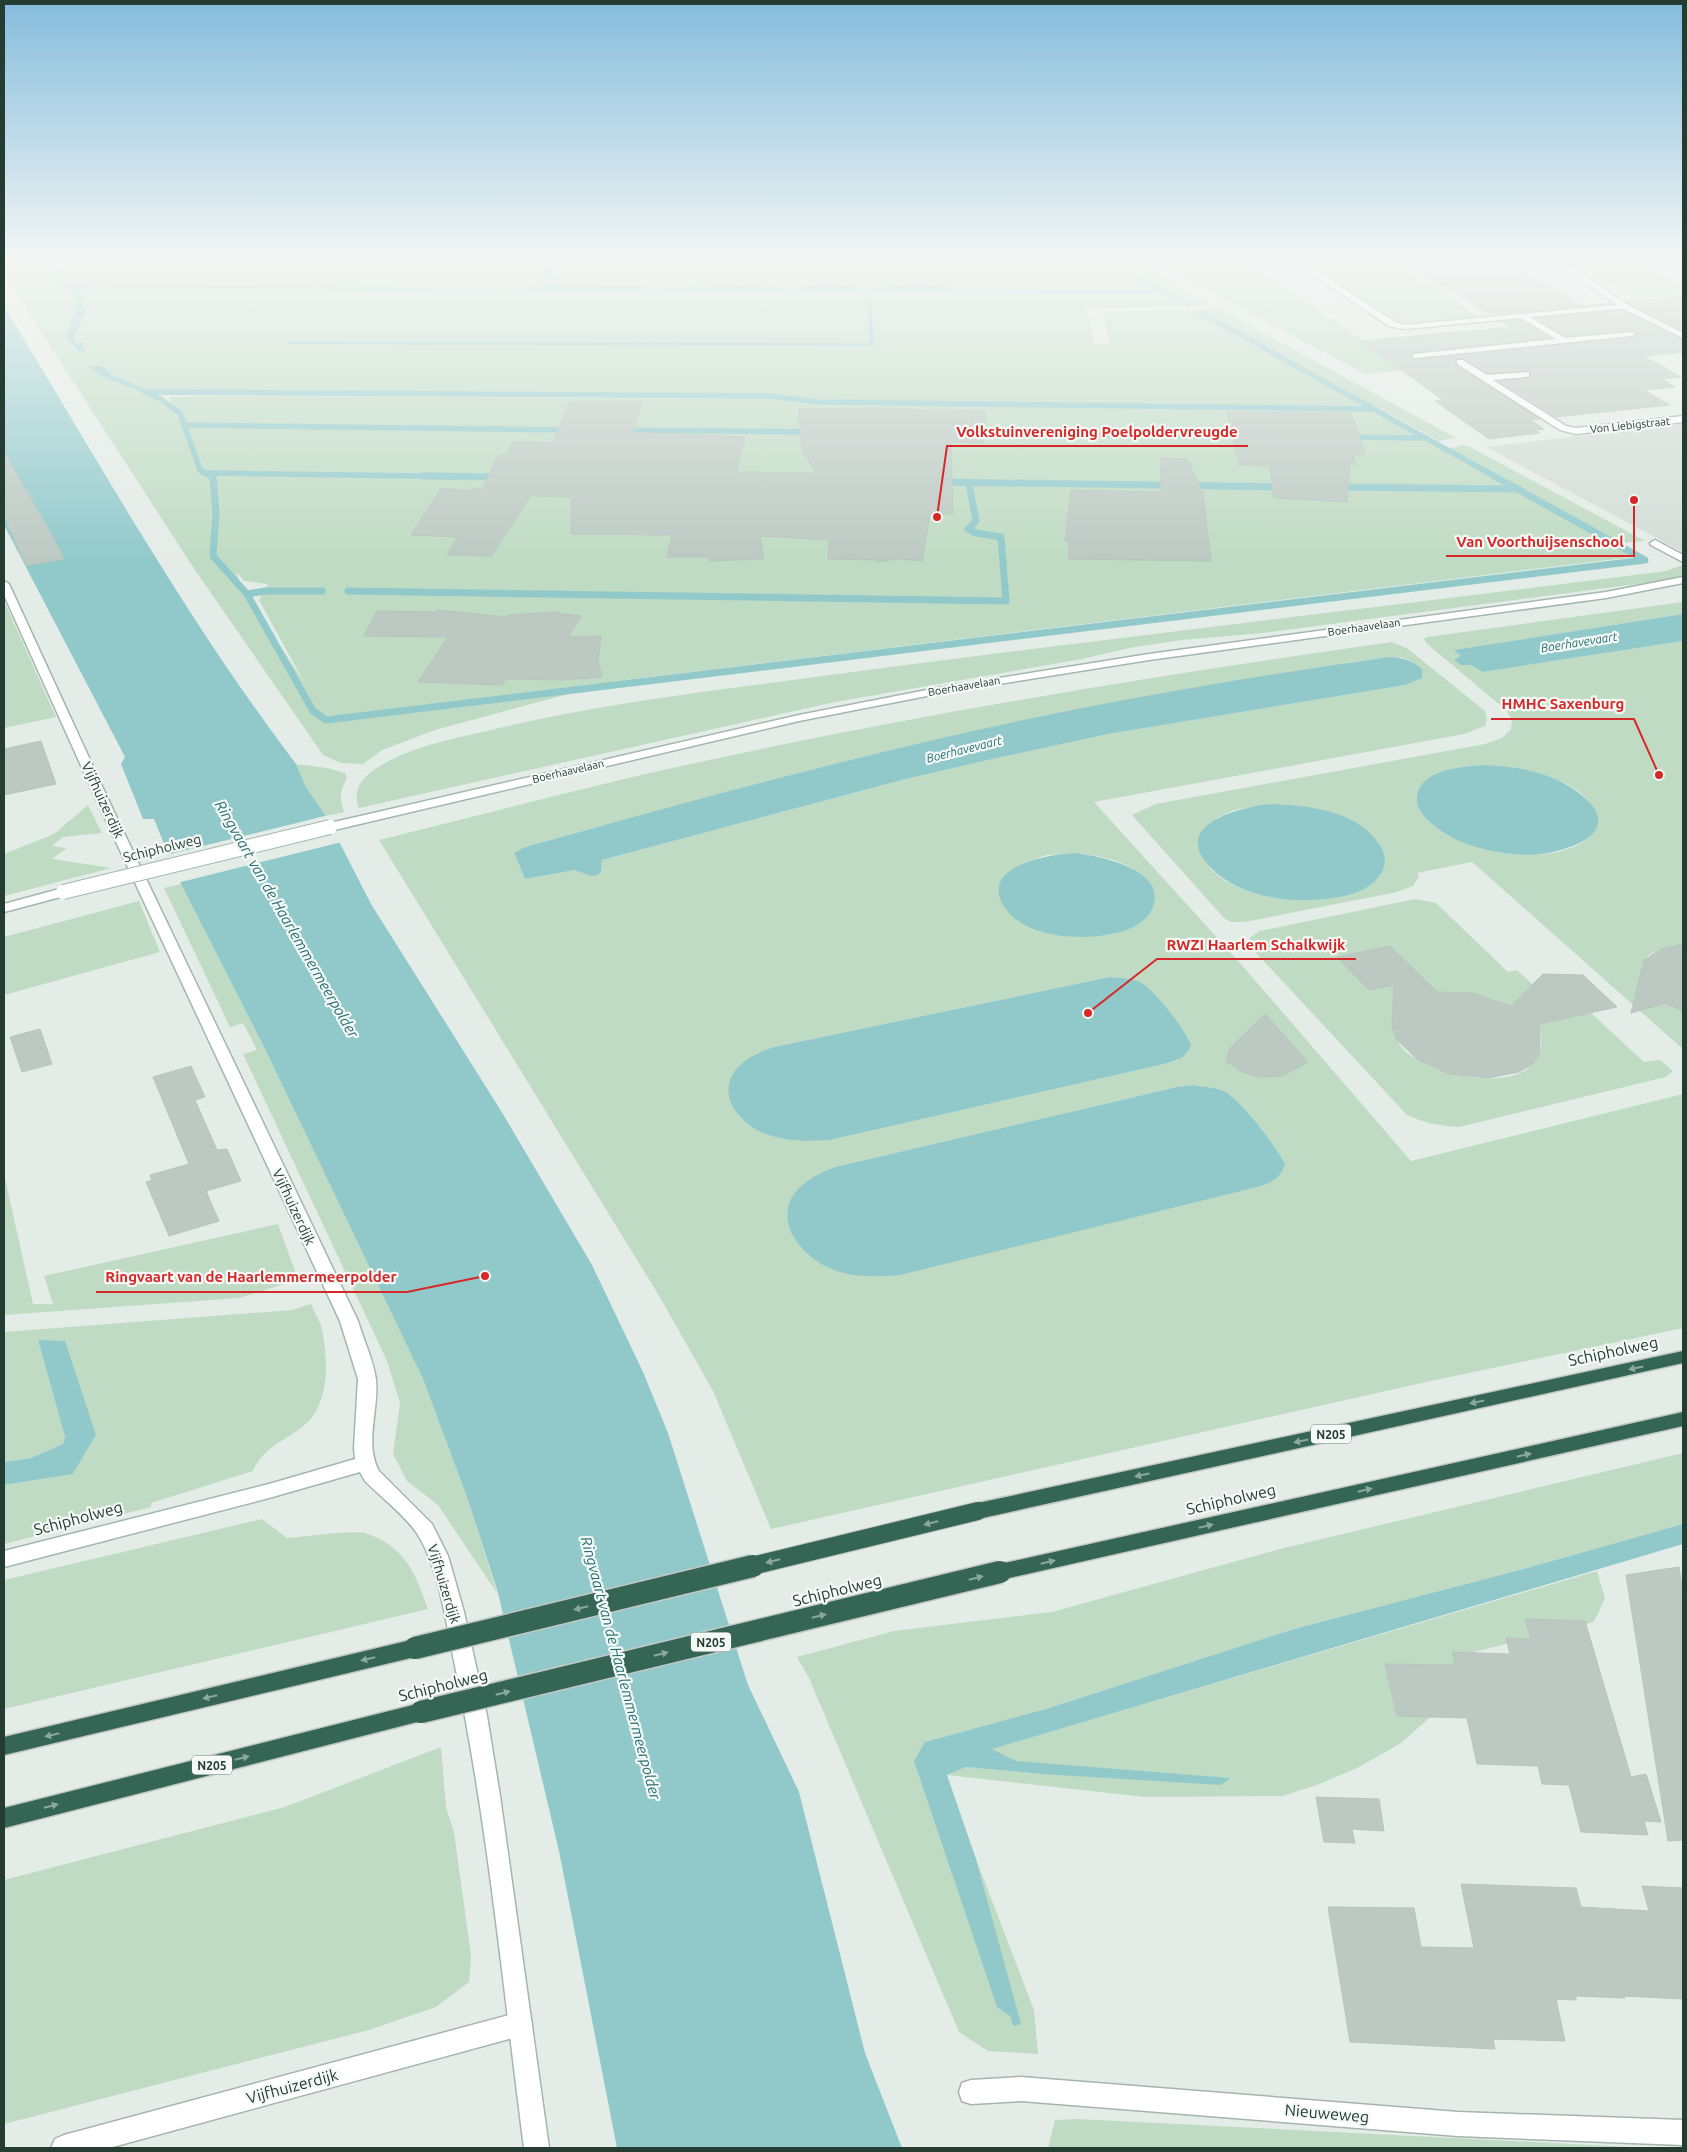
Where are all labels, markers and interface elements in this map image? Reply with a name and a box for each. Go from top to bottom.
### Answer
street label: Von Liebigstraat [1589,415,1671,435]
callout: Volkstuinvereniging Poelpoldervreugde [947,416,1248,446]
text: Volkstuinvereniging Poelpoldervreugde [956,423,1238,440]
callout: Van Voorthuijsenschool [1446,526,1634,556]
text: Van Voorthuijsenschool [1456,533,1624,550]
street label: Boerhaavelaan [1327,616,1401,638]
water label: Boerhavevaart [1540,629,1619,654]
street label: Boerhaavelaan [927,674,1001,698]
callout: HMHC Saxenburg [1491,689,1634,719]
text: HMHC Saxenburg [1502,695,1624,712]
water label: Boerhavevaart [925,733,1003,765]
street label: Boerhaavelaan [531,757,605,785]
street label: Vijfhuizerdijk [78,759,128,841]
water label: Ringvaart van de Haarlemmermeerpolder [212,797,363,1042]
street label: Schipholweg [121,831,203,865]
callout: RWZI Haarlem Schalkwijk [1157,929,1356,959]
text: RWZI Haarlem Schalkwijk [1166,936,1346,953]
street label: Vijfhuizerdijk [269,1166,319,1248]
callout: Ringvaart van de Haarlemmermeerpolder [96,1262,407,1292]
text: Ringvaart van de Haarlemmermeerpolder [105,1268,397,1285]
street label: Schipholweg [1566,1333,1660,1369]
one-way arrow [1628,1364,1643,1372]
one-way arrow [1468,1399,1484,1407]
road number: N205 [1311,1425,1351,1444]
one-way arrow [1293,1437,1309,1445]
one-way arrow [1516,1451,1531,1459]
one-way arrow [1134,1472,1150,1480]
street label: Schipholweg [1184,1480,1278,1518]
one-way arrow [1357,1486,1373,1494]
street label: Schipholweg [32,1497,124,1539]
one-way arrow [923,1519,938,1527]
one-way arrow [1199,1522,1214,1530]
water label: Ringvaart van de Haarlemmermeerpolder [578,1535,665,1803]
street label: Vijfhuizerdijk [424,1542,464,1626]
one-way arrow [765,1557,780,1565]
one-way arrow [1040,1557,1056,1565]
street label: Schipholweg [791,1570,883,1610]
one-way arrow [969,1574,984,1582]
one-way arrow [573,1604,588,1612]
one-way arrow [811,1612,826,1620]
road number: N205 [691,1632,731,1651]
one-way arrow [653,1650,668,1658]
one-way arrow [360,1655,376,1663]
street label: Schipholweg [397,1665,489,1705]
one-way arrow [495,1688,510,1696]
one-way arrow [202,1693,217,1701]
one-way arrow [44,1731,59,1739]
one-way arrow [235,1753,250,1761]
road number: N205 [192,1756,232,1774]
one-way arrow [43,1802,59,1810]
street label: Vijfhuizerdijk [244,2065,340,2107]
street label: Nieuweweg [1284,2100,1370,2126]

